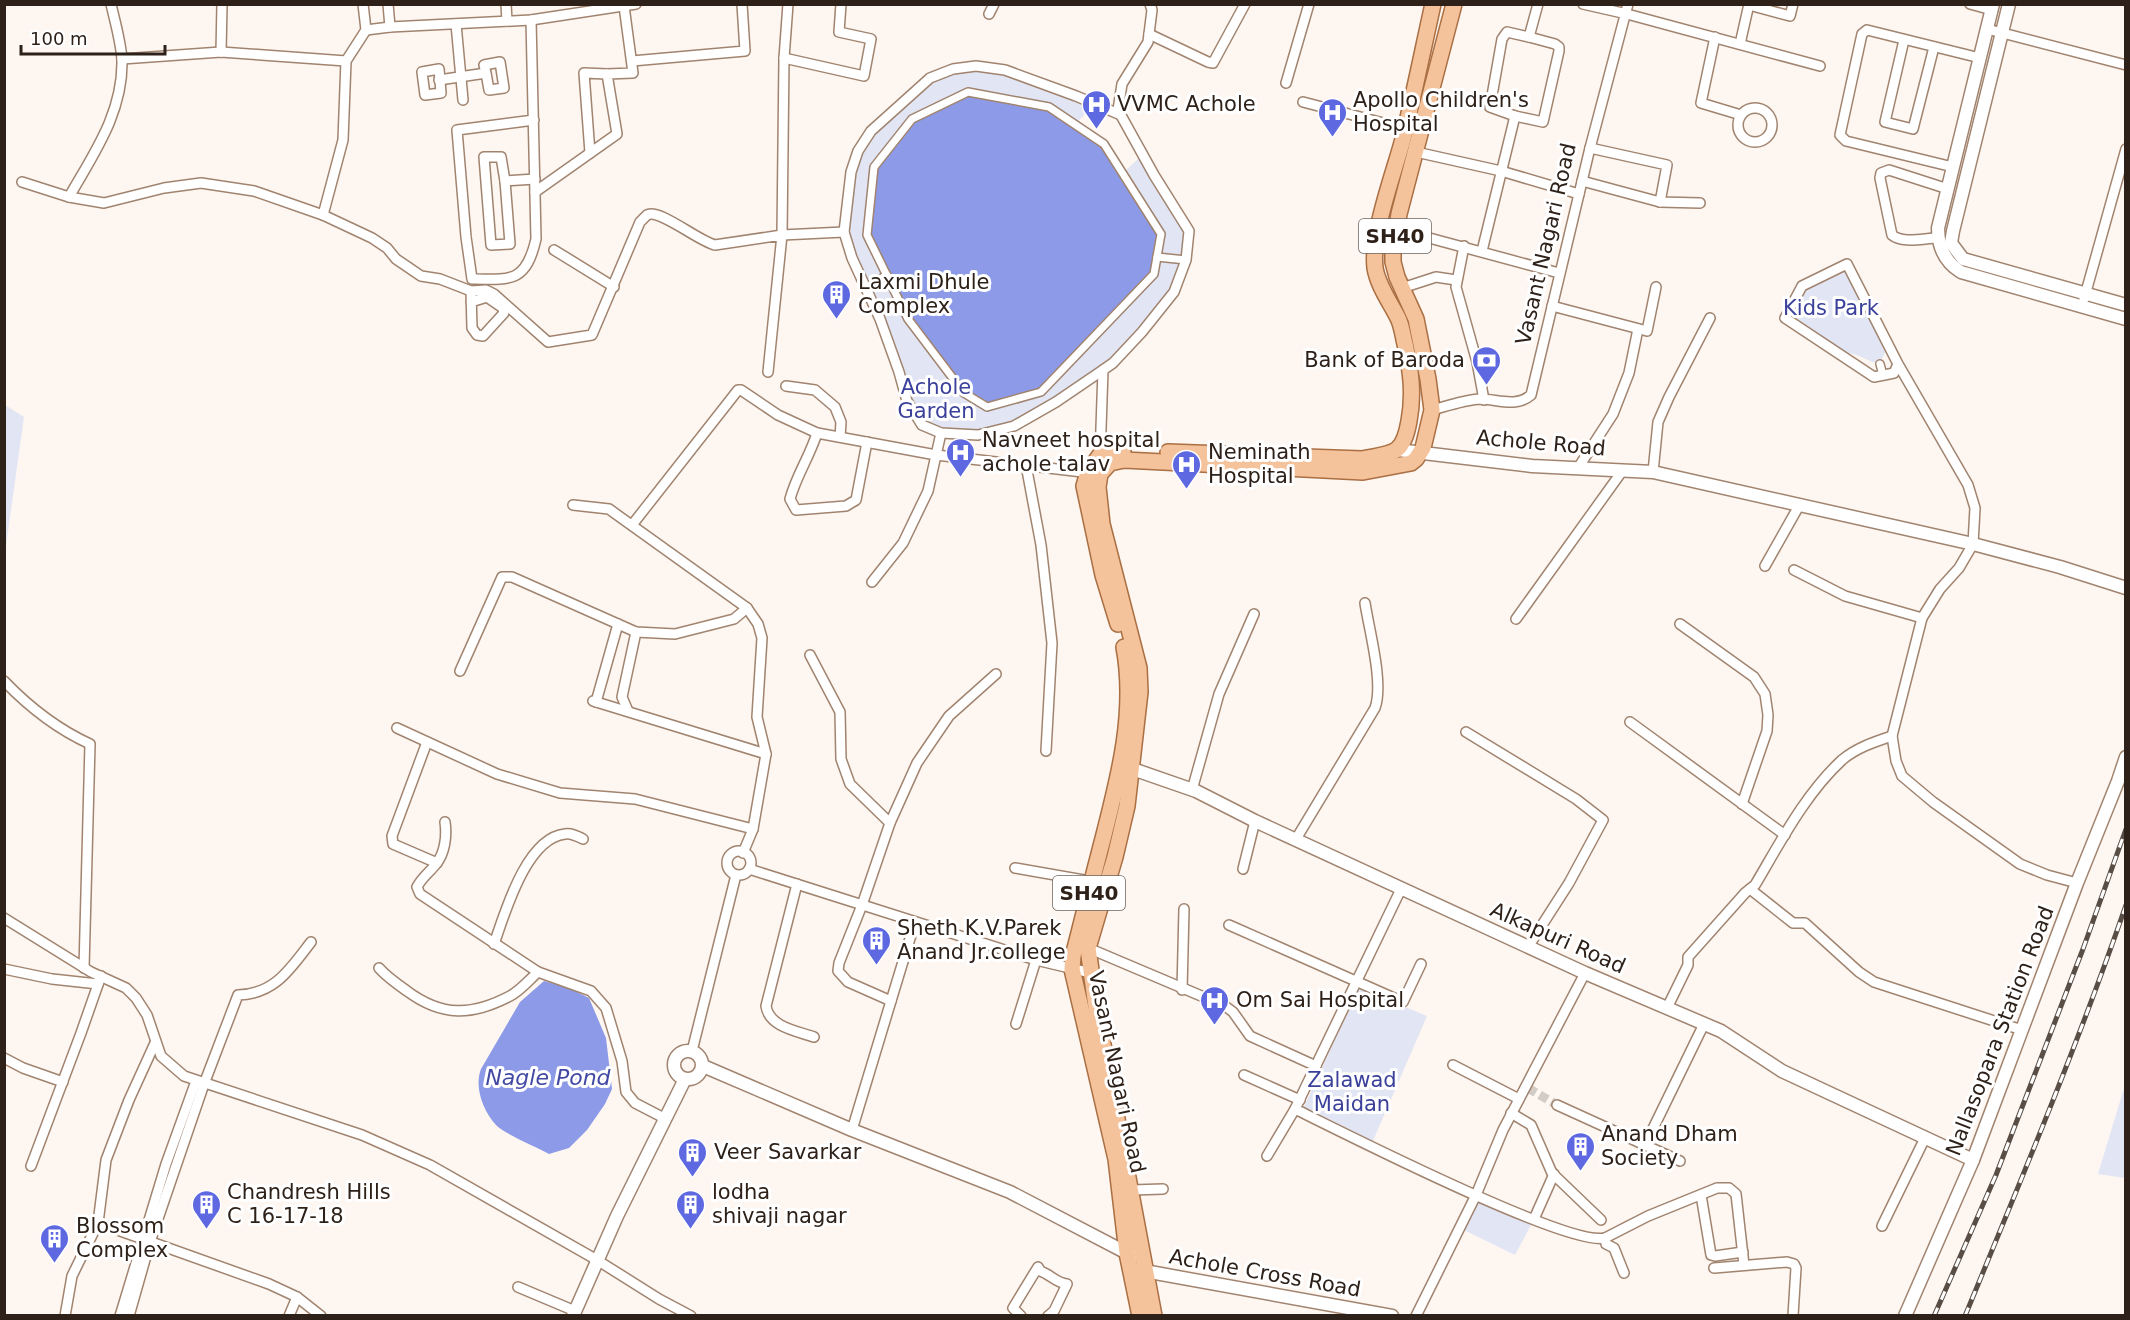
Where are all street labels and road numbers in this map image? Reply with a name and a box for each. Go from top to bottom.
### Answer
street label: Vasant Nagari Road [1511,141,1581,347]
road number: SH40 [1359,219,1431,253]
street label: Achole Road [1475,425,1607,461]
road number: SH40 [1053,876,1125,910]
street label: Alkapuri Road [1487,897,1629,979]
street label: Nallasopara Station Road [1941,903,2059,1159]
street label: Vasant Nagari Road [1084,969,1150,1175]
street label: Achole Cross Road [1167,1244,1363,1302]

